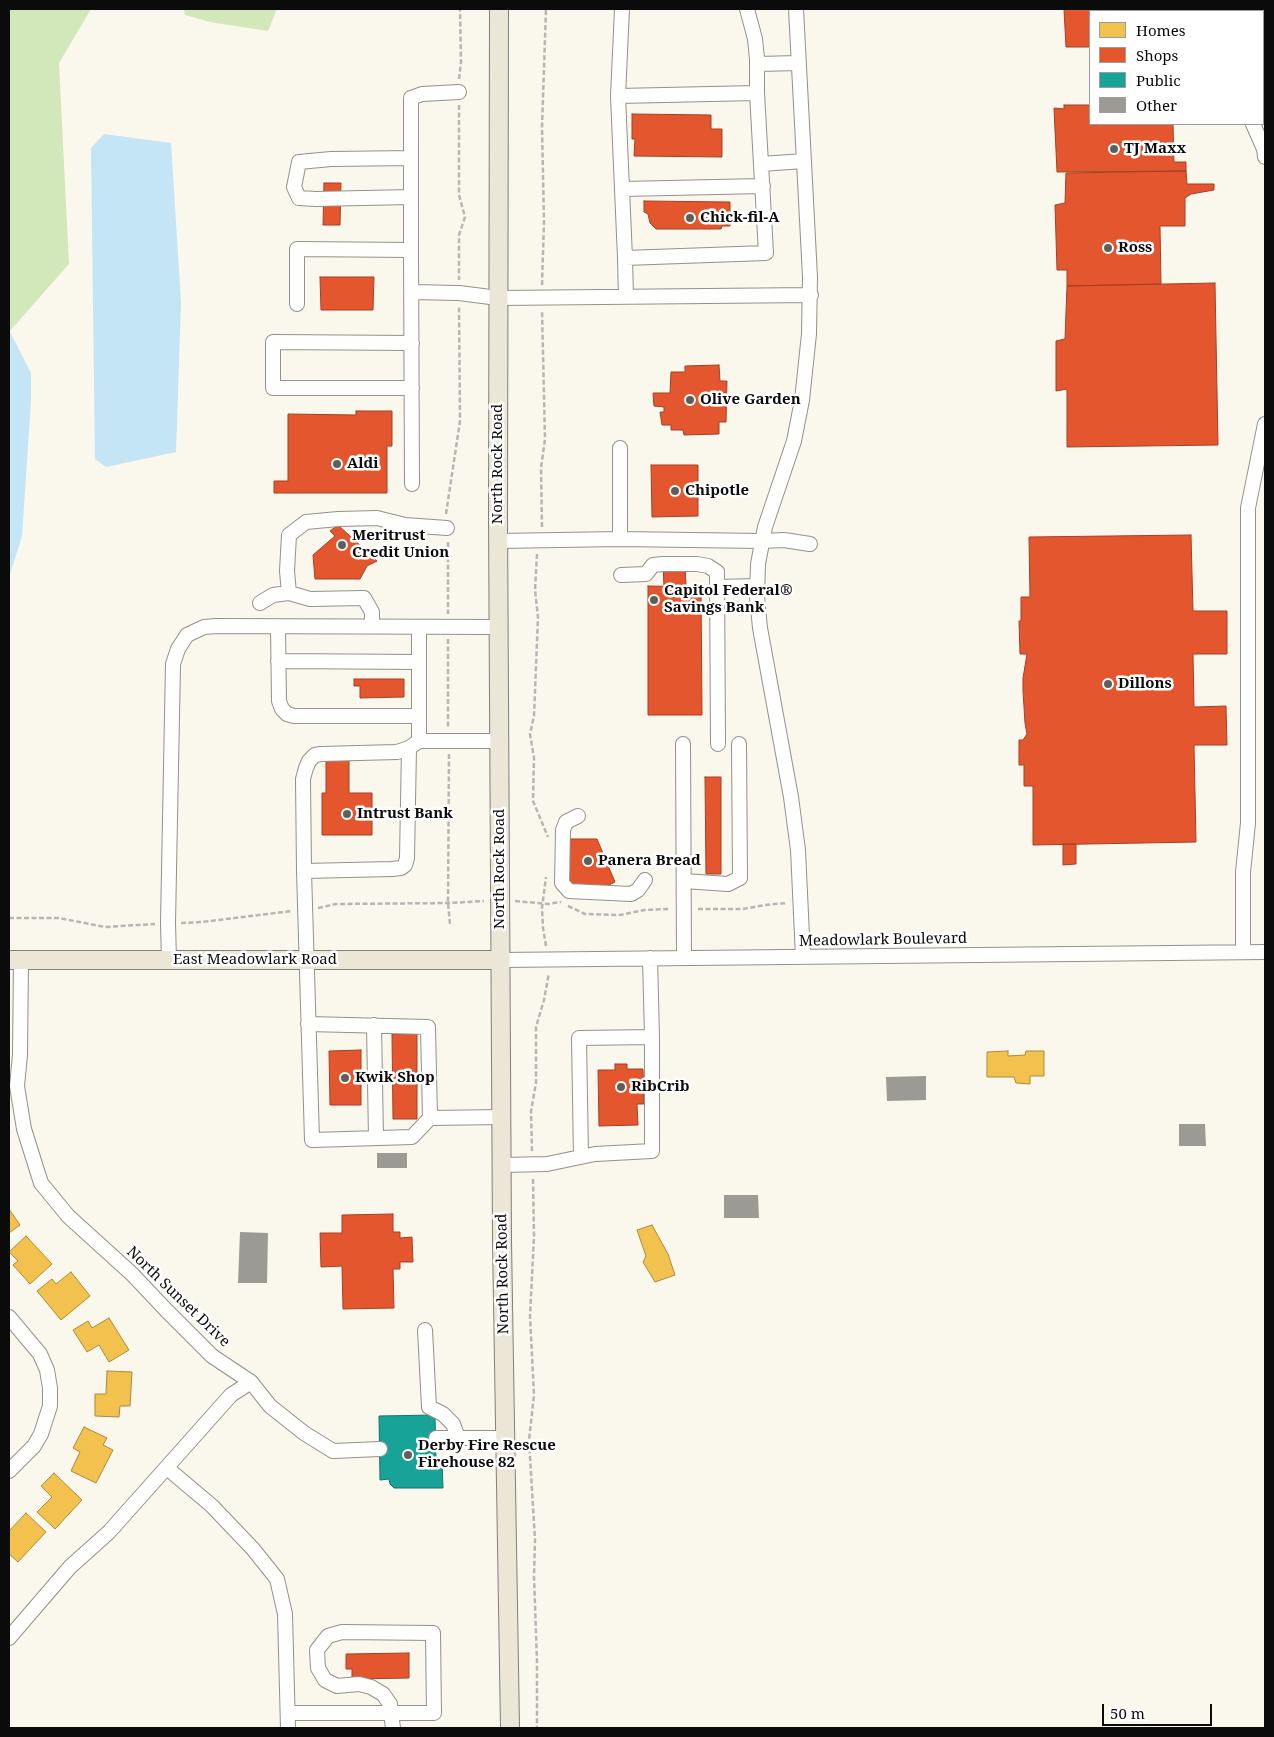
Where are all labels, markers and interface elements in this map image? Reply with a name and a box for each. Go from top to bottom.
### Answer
legend [1089,10,1264,125]
text: Homes [1136,20,1186,40]
text: Shops [1136,45,1178,65]
text: Public [1136,70,1181,90]
text: Other [1136,95,1177,115]
place label: TJ Maxx [1124,140,1186,158]
marker: TJ Maxx [1108,143,1120,155]
place label: Chick-fil-A [700,209,779,227]
marker: Chick-fil-A [684,212,696,224]
place label: Ross [1118,239,1152,257]
marker: Ross [1102,242,1114,254]
place label: Olive Garden [700,391,801,409]
marker: Olive Garden [684,394,696,406]
street label: North Rock Road [489,404,507,524]
place label: Aldi [347,455,379,473]
marker: Aldi [331,458,343,470]
place label: Chipotle [685,482,749,500]
marker: Chipotle [669,485,681,497]
place label: Meritrust Credit Union [352,527,449,562]
marker: Meritrust Credit Union [336,539,348,551]
place label: Capitol Federal® Savings Bank [664,582,793,617]
marker: Capitol Federal® Savings Bank [648,594,660,606]
place label: Dillons [1118,675,1172,693]
marker: Dillons [1102,678,1114,690]
place label: Intrust Bank [357,805,453,823]
marker: Intrust Bank [341,808,353,820]
street label: North Rock Road [491,809,509,929]
place label: Panera Bread [598,852,701,870]
marker: Panera Bread [582,855,594,867]
street label: Meadowlark Boulevard [799,930,967,950]
street label: East Meadowlark Road [173,951,337,969]
place label: Kwik Shop [355,1069,435,1087]
marker: Kwik Shop [339,1072,351,1084]
place label: RibCrib [631,1078,690,1096]
marker: RibCrib [615,1081,627,1093]
street label: North Rock Road [493,1214,513,1334]
street label: North Sunset Drive [123,1243,233,1351]
place label: Derby Fire Rescue Firehouse 82 [418,1437,556,1472]
marker: Derby Fire Rescue Firehouse 82 [402,1449,414,1461]
scale bar [1104,1694,1214,1726]
text: 50 m [1110,1703,1145,1723]

